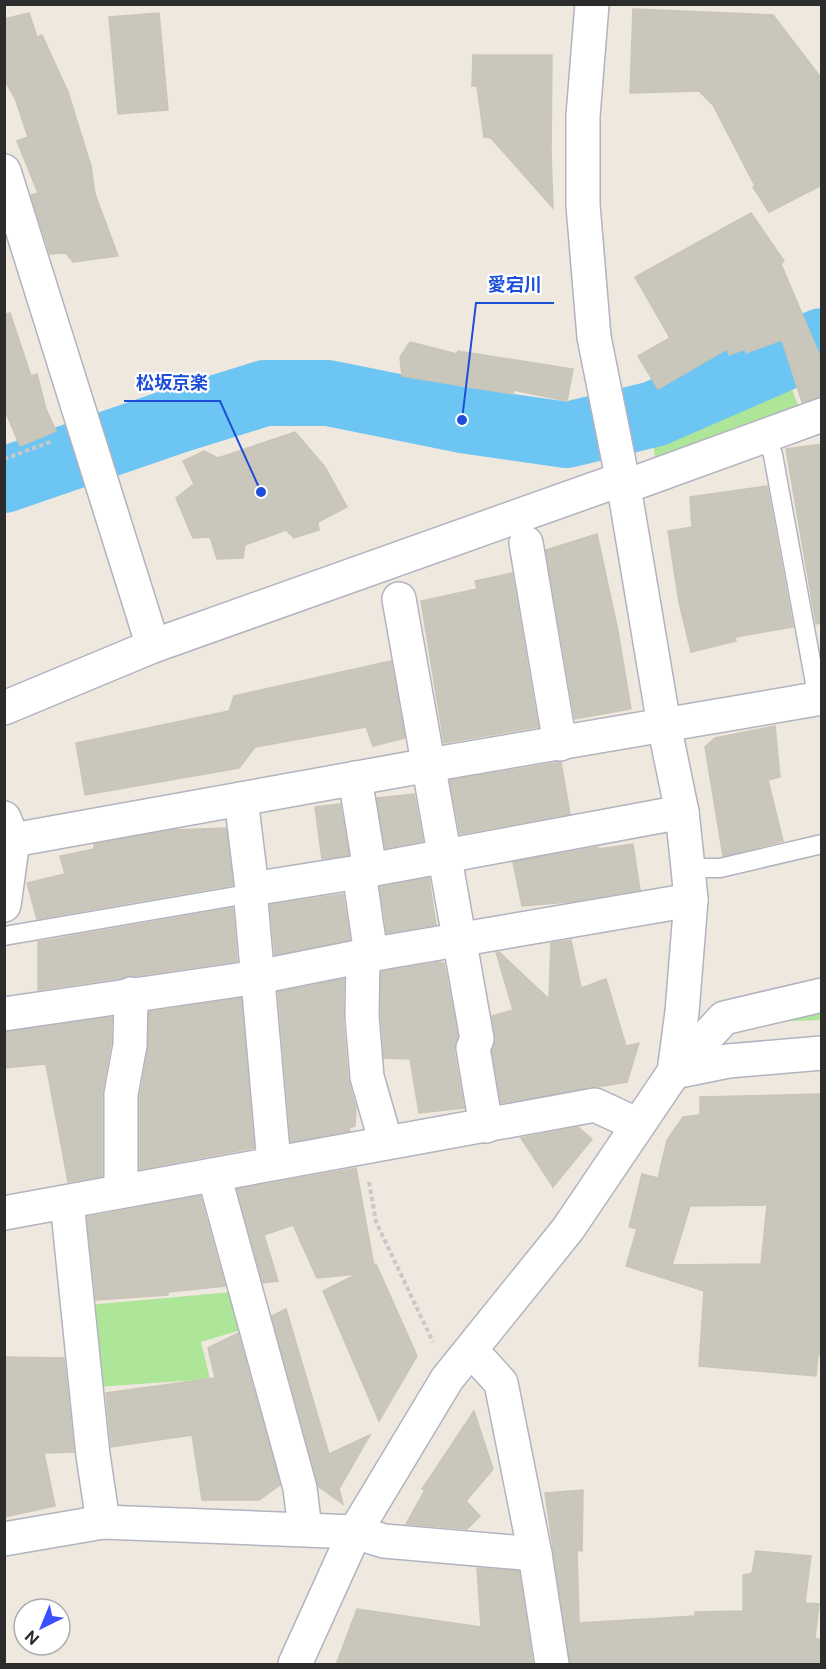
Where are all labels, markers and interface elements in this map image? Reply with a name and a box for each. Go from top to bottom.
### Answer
callout: 愛宕川 [476,267,554,303]
text: 愛宕川 [488,274,542,295]
callout: 松坂京楽 [124,365,220,401]
text: 松坂京楽 [136,372,208,393]
north arrow [12,1597,72,1657]
text: N [21,1626,43,1649]

